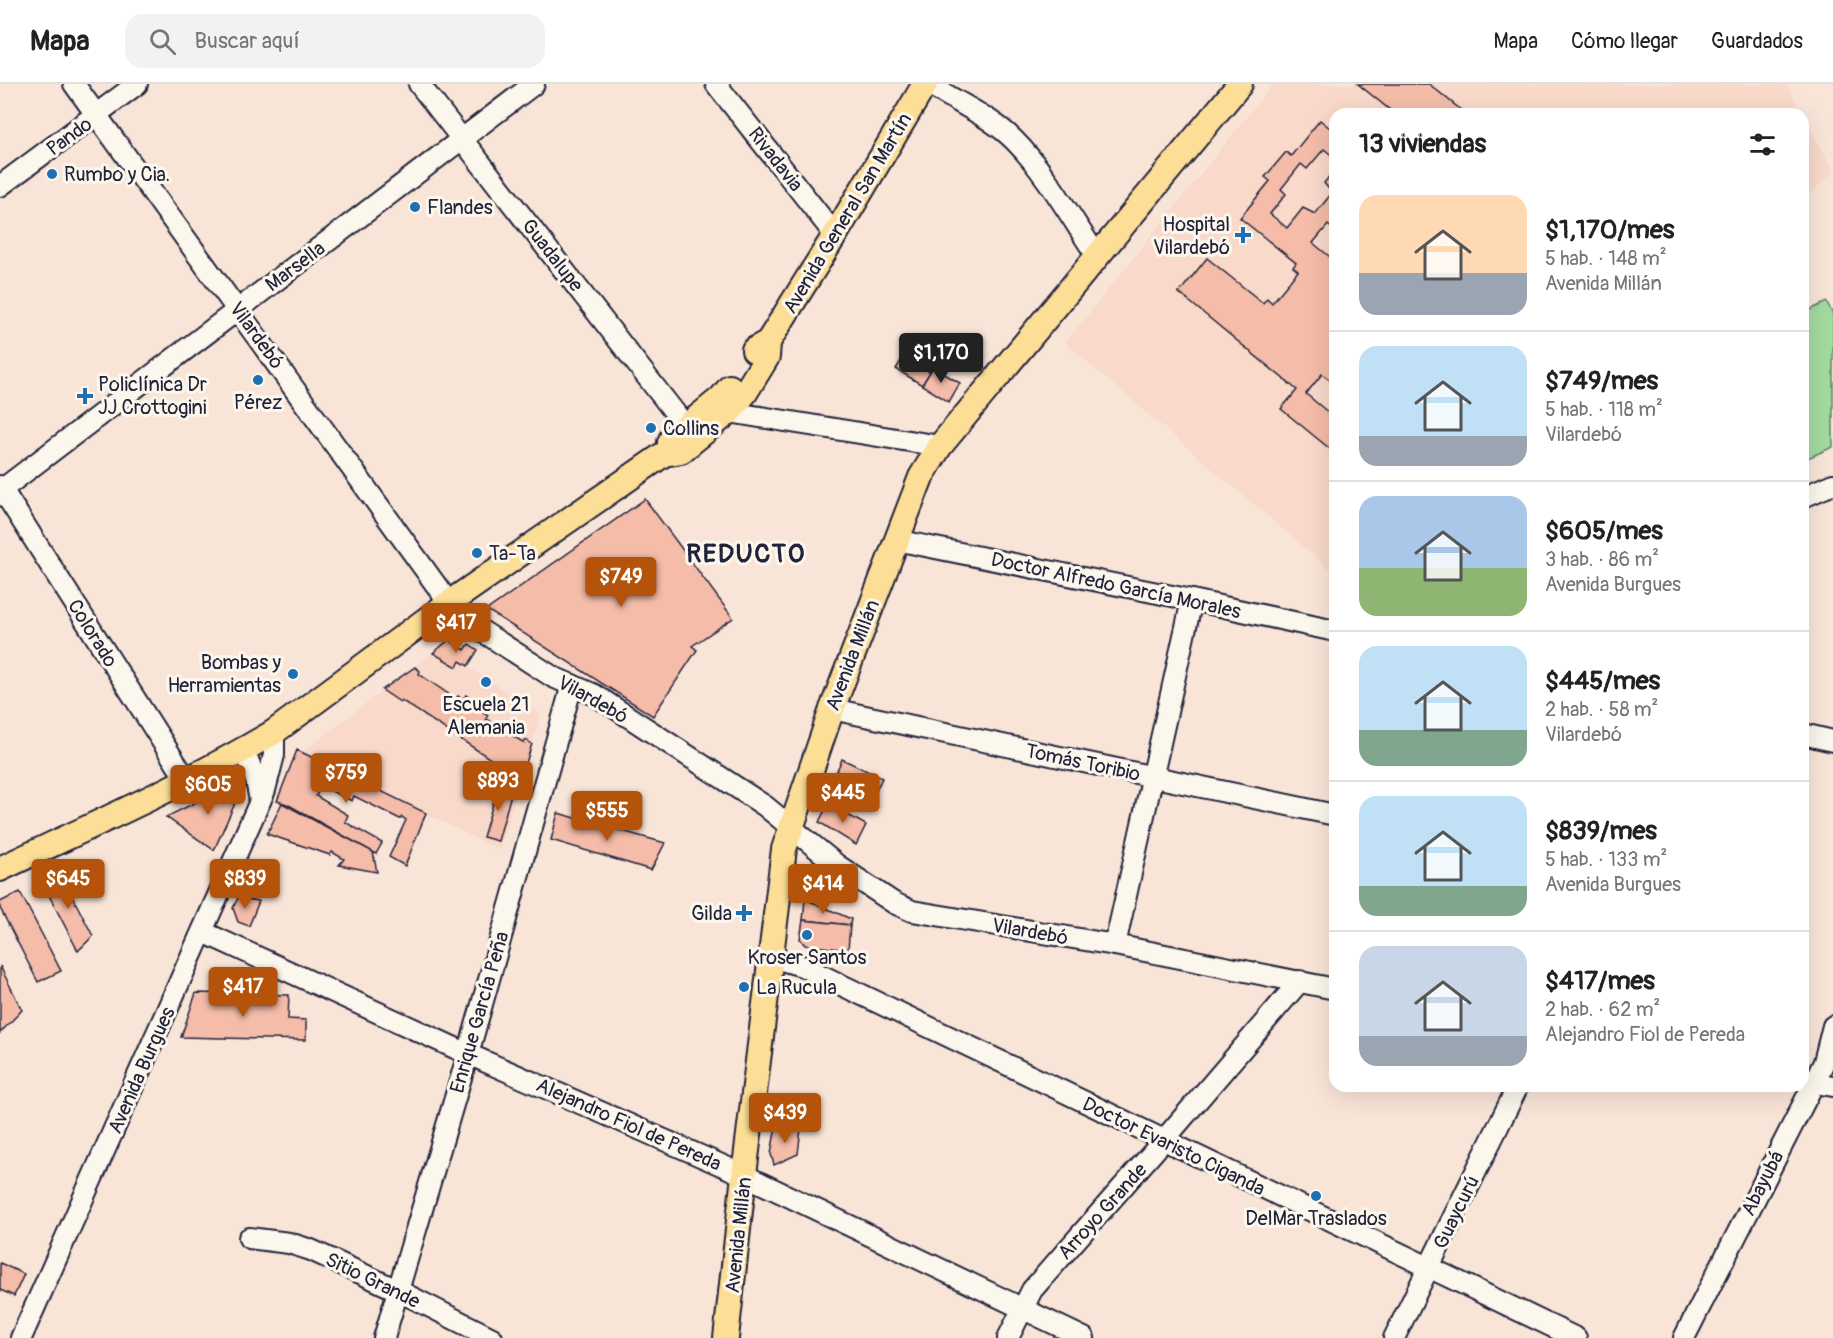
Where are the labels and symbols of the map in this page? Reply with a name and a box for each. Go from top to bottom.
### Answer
street label: Avenida General San Martín [778,108,917,318]
street label: Pando [42,111,97,161]
street label: Rivadavia [743,122,809,197]
place label: Rumbo y Cia. [64,162,170,187]
marker: Rumbo y Cia. [45,167,59,181]
place label: Flandes [427,195,493,220]
marker: Flandes [408,200,422,214]
place label: Hospital Vilardebó [1153,212,1230,260]
street label: Guadalupe [516,214,589,297]
marker: Hospital Vilardebó [1234,226,1252,244]
street label: Marsella [260,236,330,297]
street label: Vilardebó [224,297,289,374]
pin: $1,170 [892,333,990,384]
place label: Policlínica Dr JJ Crottogini [98,372,207,420]
marker: Pérez [251,373,265,387]
marker: Policlínica Dr JJ Crottogini [76,387,94,405]
place label: Pérez [234,390,282,415]
place label: Collins [663,416,719,441]
marker: Collins [644,421,658,435]
district label: REDUCTO [686,538,806,570]
place label: Ta-Ta [489,541,536,566]
marker: Ta-Ta [470,546,484,560]
street label: Doctor Alfredo García Morales [989,547,1243,624]
pin: $749 [585,557,657,608]
street label: Colorado [62,595,123,672]
street label: Avenida Millán [820,596,885,714]
pin: $417 [420,603,492,654]
place label: Bombas y Herramientas [168,650,281,698]
marker: Bombas y Herramientas [286,667,300,681]
street label: Vilardebó [553,670,633,729]
marker: Escuela 21 Alemania [479,675,493,689]
place label: Escuela 21 Alemania [443,692,529,740]
street label: Tomás Toribio [1023,738,1143,787]
pin: $759 [310,753,382,804]
pin: $893 [462,761,534,812]
pin: $605 [172,765,244,816]
pin: $445 [807,773,879,824]
pin: $555 [571,791,643,842]
pin: $645 [32,859,104,910]
pin: $839 [209,859,281,910]
pin: $414 [787,864,859,915]
place label: Gilda [691,901,732,926]
marker: Gilda [737,906,751,920]
street label: Vilardebó [990,912,1070,950]
street label: Enrique García Peña [444,928,514,1096]
marker: Kroser Santos [800,928,814,942]
place label: Kroser Santos [747,945,867,970]
pin: $417 [207,967,279,1018]
place label: La Rucula [756,975,837,1000]
marker: La Rucula [737,980,751,994]
street label: Avenida Burgues [102,1003,181,1137]
street label: Alejandro Fiol de Pereda [532,1072,725,1177]
street label: Doctor Evaristo Ciganda [1078,1091,1269,1202]
pin: $439 [749,1093,821,1144]
street label: Abayubá [1735,1146,1789,1220]
street label: Arroyo Grande [1052,1158,1152,1265]
street label: Guaycurú [1428,1171,1485,1253]
street label: Avenida Millán [720,1176,757,1294]
marker: DelMar Traslados [1309,1189,1323,1203]
place label: DelMar Traslados [1245,1206,1387,1231]
street label: Sitio Grande [321,1247,424,1314]

